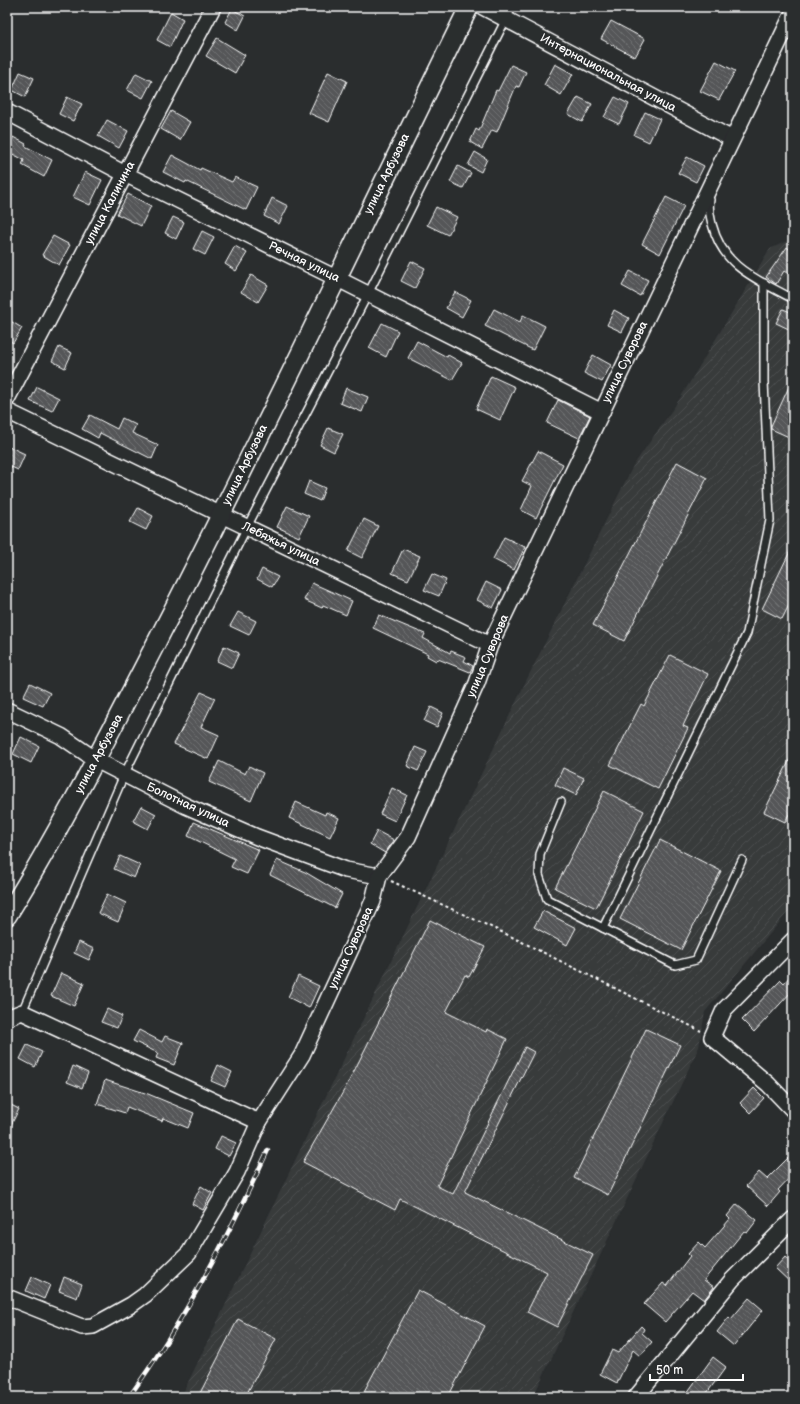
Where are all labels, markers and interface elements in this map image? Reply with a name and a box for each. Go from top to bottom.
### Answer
street label: Интернациональная улица [537,31,679,115]
street label: улица Арбузова [361,131,413,217]
street label: улица Калинина [82,159,138,247]
street label: Речная улица [266,238,342,286]
street label: улица Суворова [599,319,651,405]
street label: улица Арбузова [219,422,271,508]
street label: Лебяжья улица [239,518,322,569]
street label: улица Суворова [464,612,512,700]
street label: улица Арбузова [72,712,126,796]
street label: Болотная улица [144,779,232,831]
street label: улица Суворова [325,904,377,992]
scale bar [650,1356,743,1382]
text: 50 m [656,1363,683,1378]

